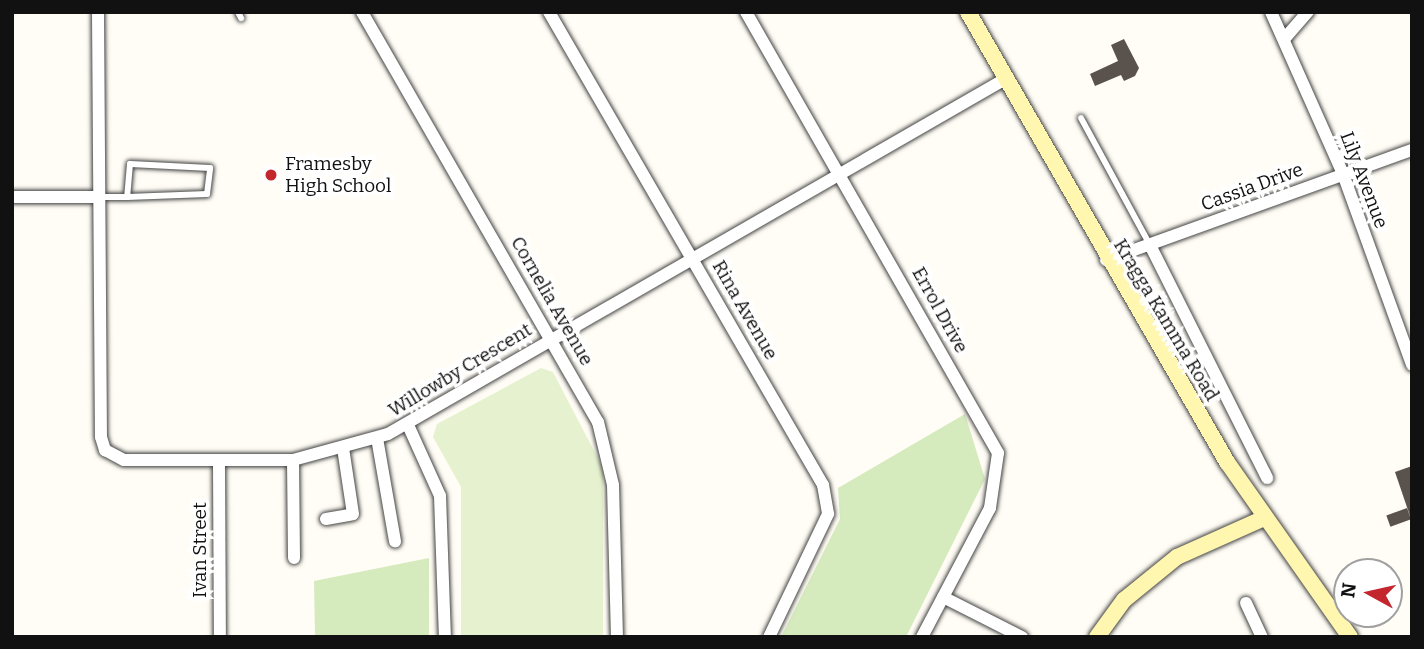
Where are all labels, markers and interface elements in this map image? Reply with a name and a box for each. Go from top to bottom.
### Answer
street label: Lily Avenue [1335,128,1393,232]
place label: Framesby High School [285,153,391,197]
street label: Cassia Drive [1198,158,1306,216]
marker: Framesby High School [263,167,279,183]
street label: Cornelia Avenue [506,232,598,370]
street label: Kragga Kamma Road [1109,235,1223,405]
street label: Rina Avenue [707,256,783,364]
street label: Errol Drive [907,263,973,357]
street label: Willowby Crescent [384,318,536,422]
street label: Ivan Street [189,502,211,598]
north arrow [1333,558,1403,628]
text: N [1336,581,1361,599]

